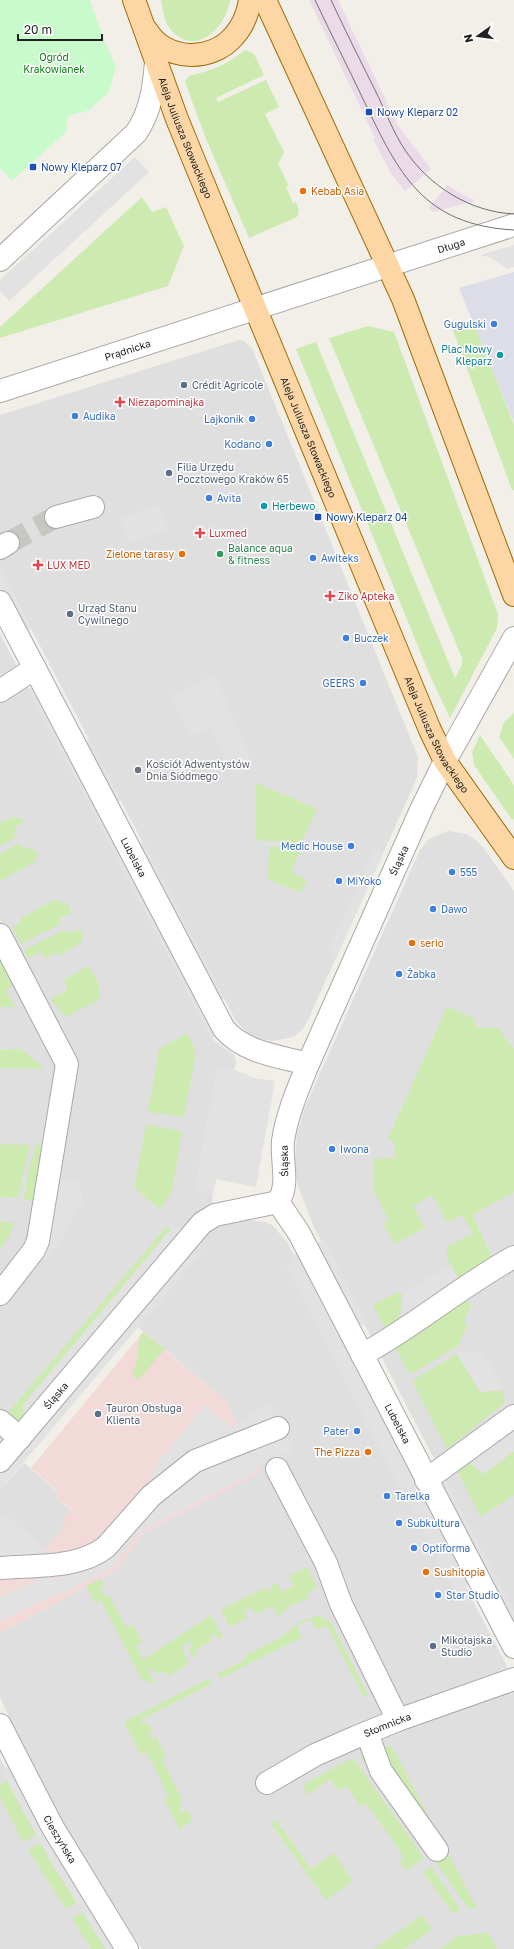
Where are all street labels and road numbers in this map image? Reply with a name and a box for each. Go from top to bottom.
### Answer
street label: Aleja Juliusza Słowackiego [156,75,215,200]
street label: Długa [436,235,466,255]
street label: Prądnicka [103,337,152,363]
street label: Aleja Juliusza Słowackiego [278,375,339,499]
street label: Aleja Juliusza Słowackiego [402,675,472,795]
street label: Lubelska [118,835,149,879]
street label: Śląska [386,843,411,877]
street label: Śląska [277,1145,290,1177]
street label: Śląska [40,1379,71,1411]
street label: Lubelska [383,1401,413,1445]
street label: Słomnicka [362,1710,413,1739]
street label: Cieszyńska [41,1813,79,1865]

